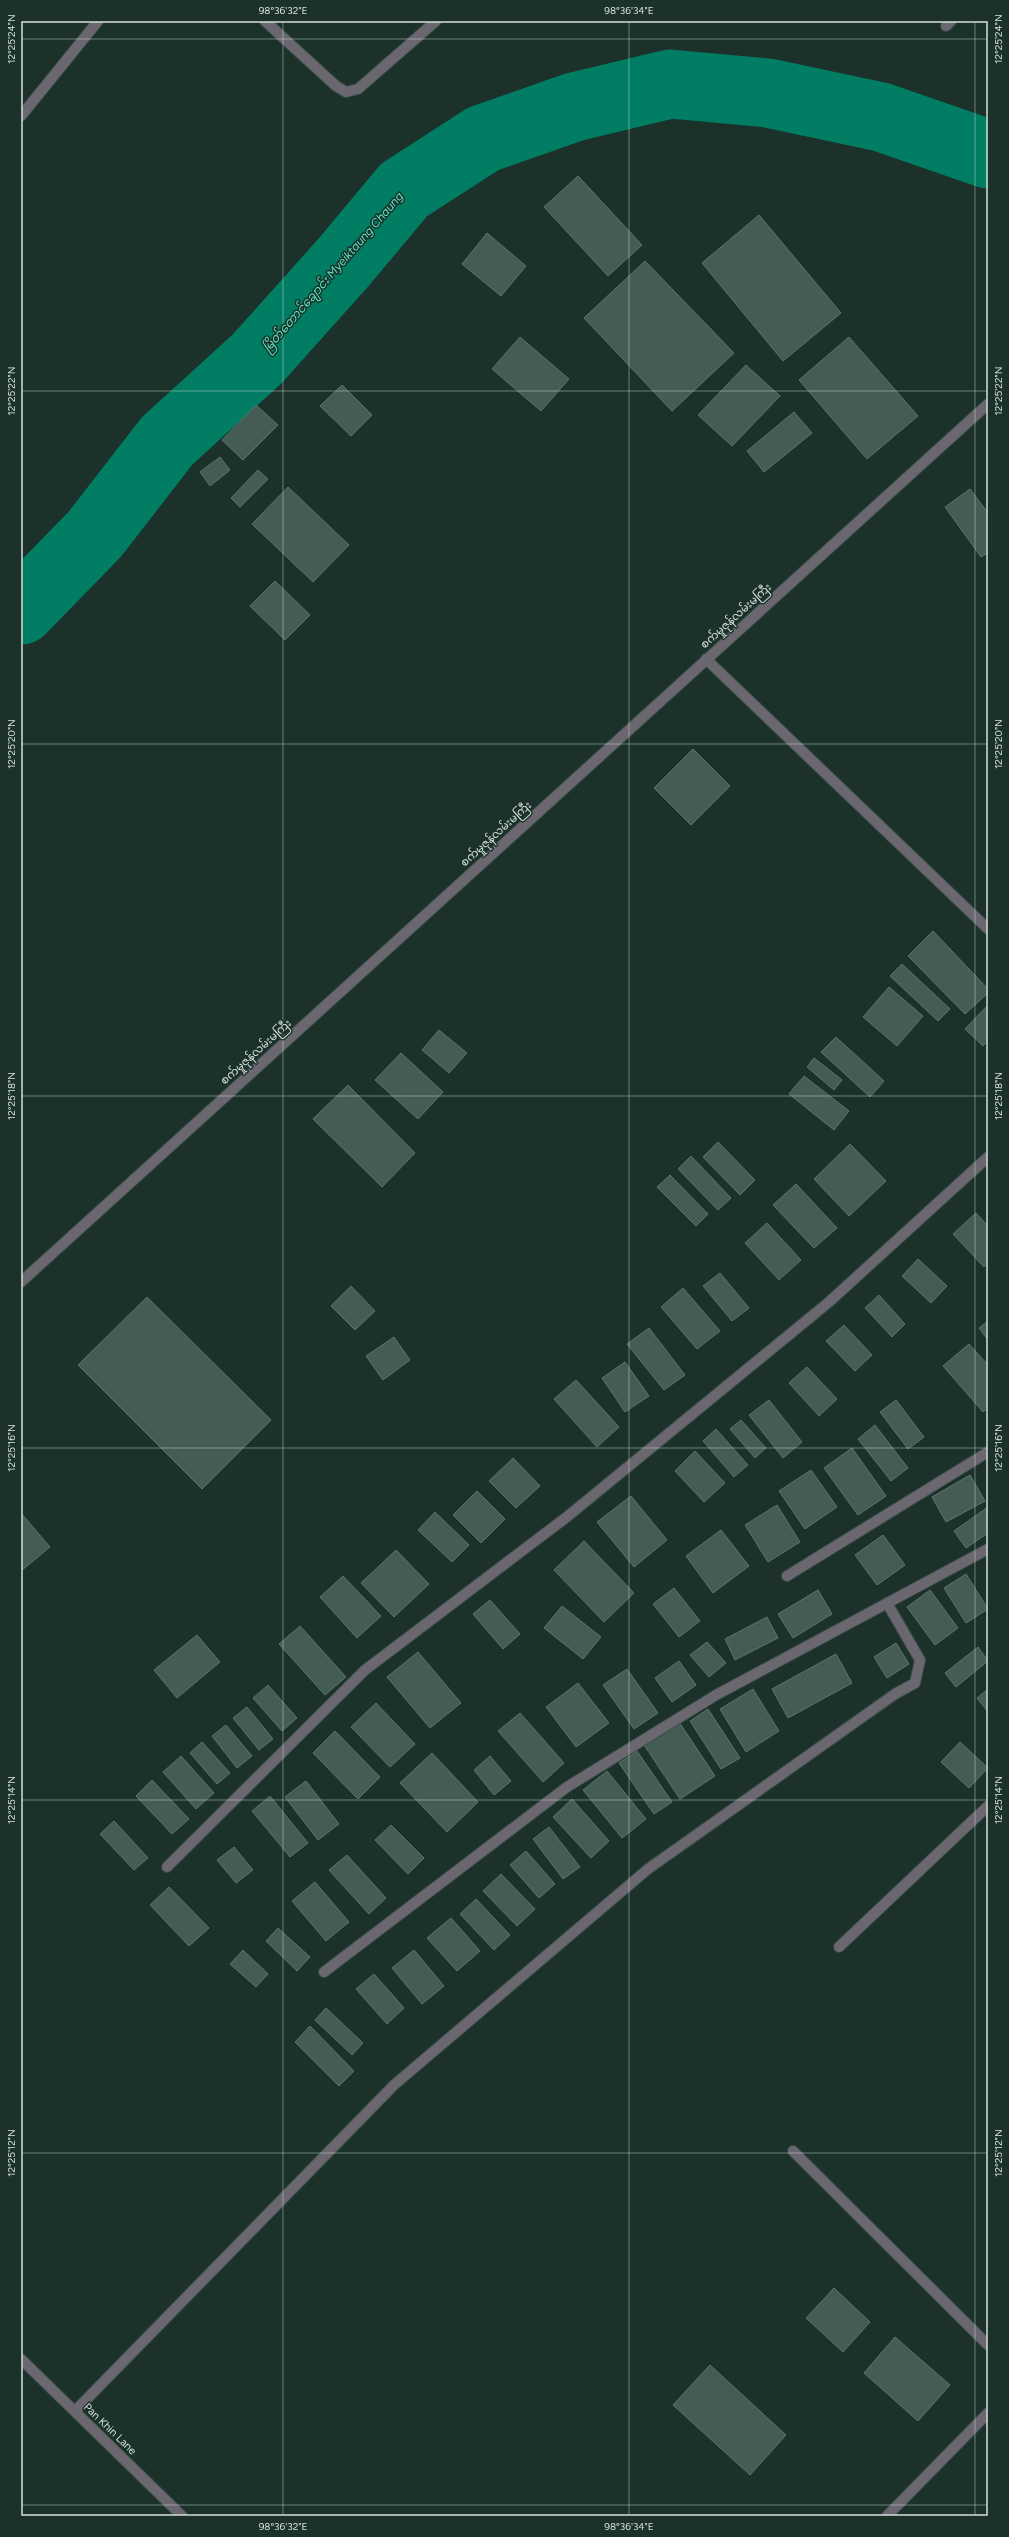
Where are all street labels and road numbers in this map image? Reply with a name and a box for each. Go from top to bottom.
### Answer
street label: စက်မှုဇုန်လမ်းမကြီး [697,580,776,653]
street label: စက်မှုဇုန်လမ်းမကြီး [457,798,536,871]
street label: စက်မှုဇုန်လမ်းမကြီး [217,1016,296,1089]
street label: Pan Khin Lane [81,2401,139,2457]

